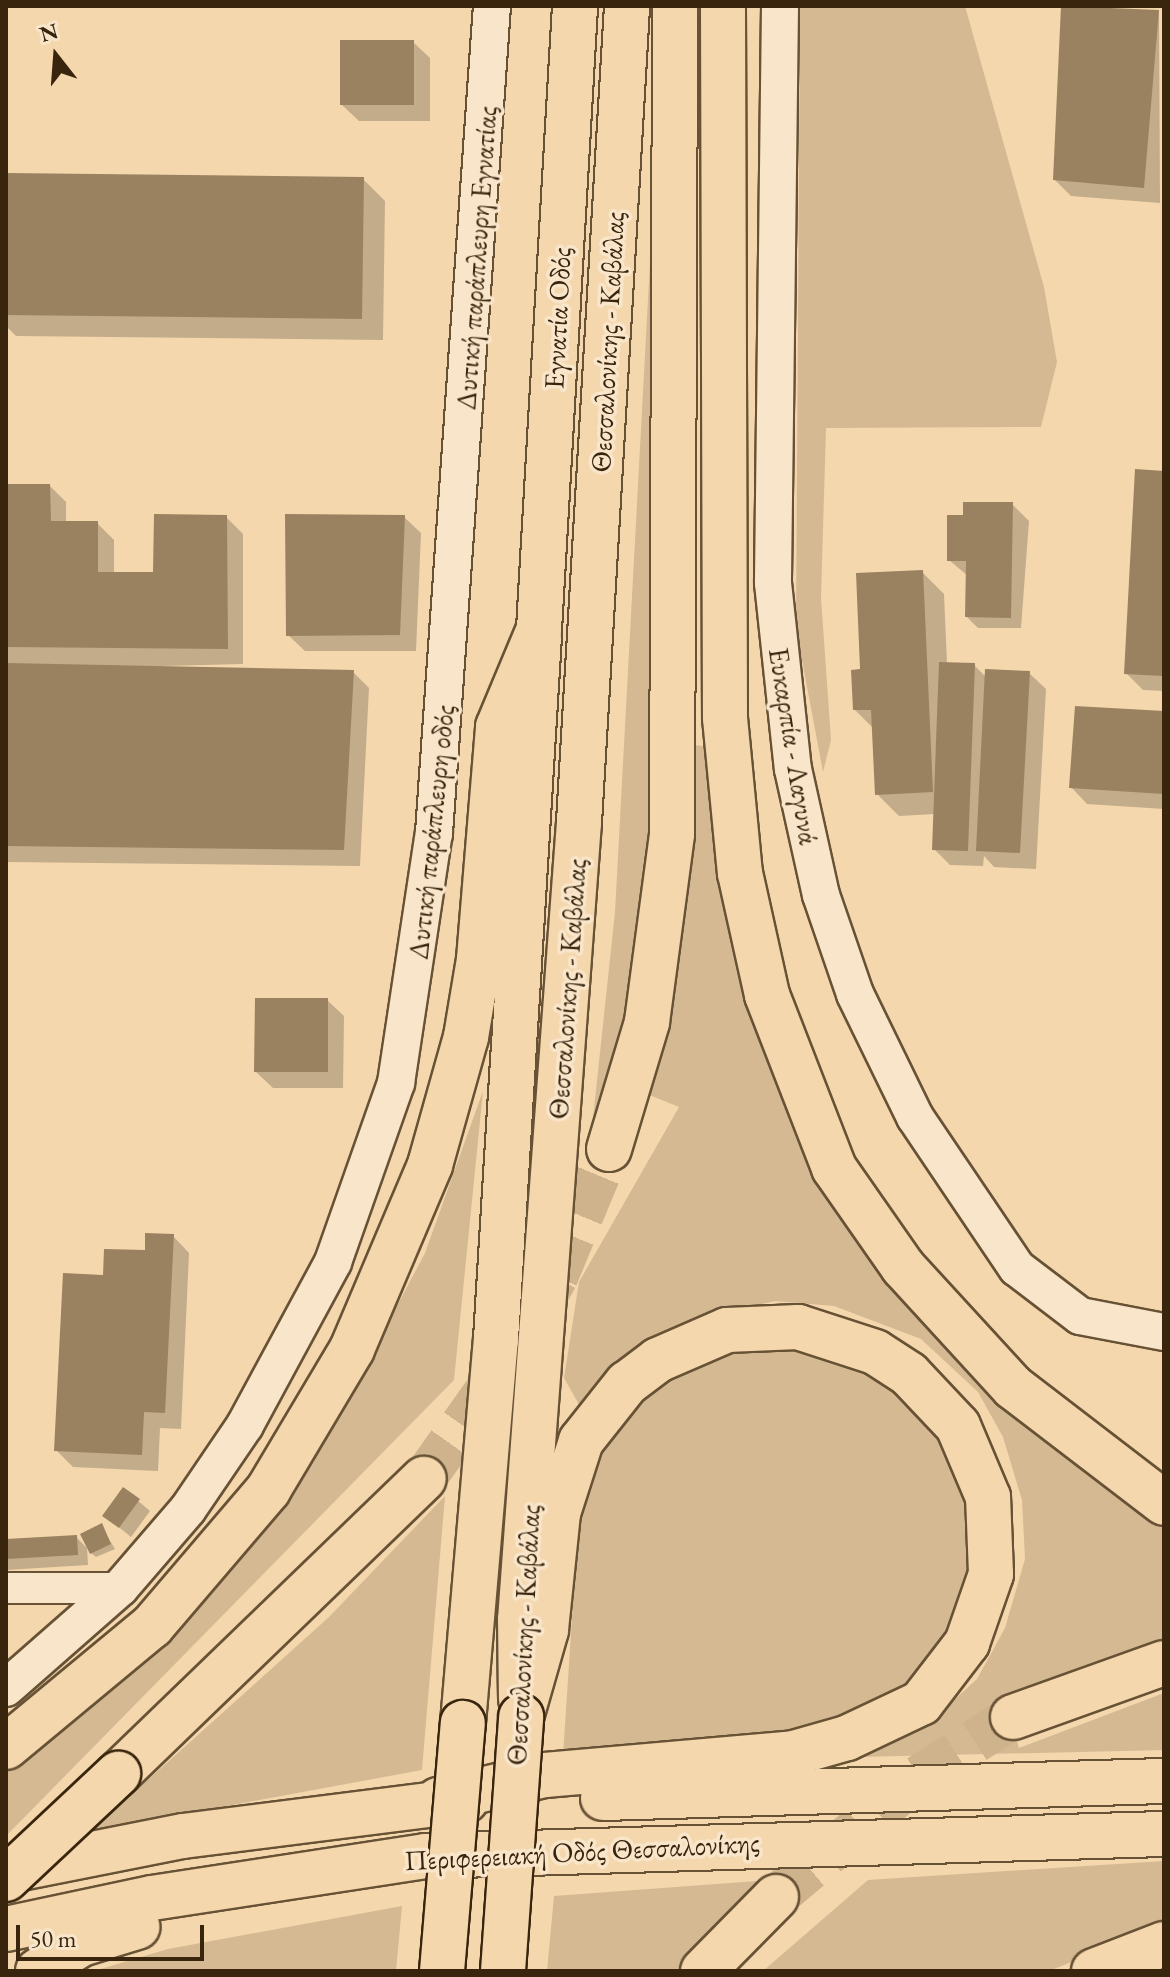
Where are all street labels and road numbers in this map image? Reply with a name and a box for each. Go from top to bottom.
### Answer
street label: Δυτική παράπλευρη Εγνατίας [449,105,503,411]
street label: Θεσσαλονίκης - Καβάλας [583,211,631,473]
street label: Εγνατία Οδός [537,246,577,390]
street label: Ευκαρπία - Λαγυνά [762,645,826,847]
street label: Δυτική παράπλευρη οδός [401,703,461,961]
street label: Θεσσαλονίκης - Καβάλας [541,857,593,1121]
street label: Θεσσαλονίκης - Καβάλας [499,1504,547,1766]
street label: Περιφερειακή Οδός Θεσσαλονίκης [404,1825,760,1877]

